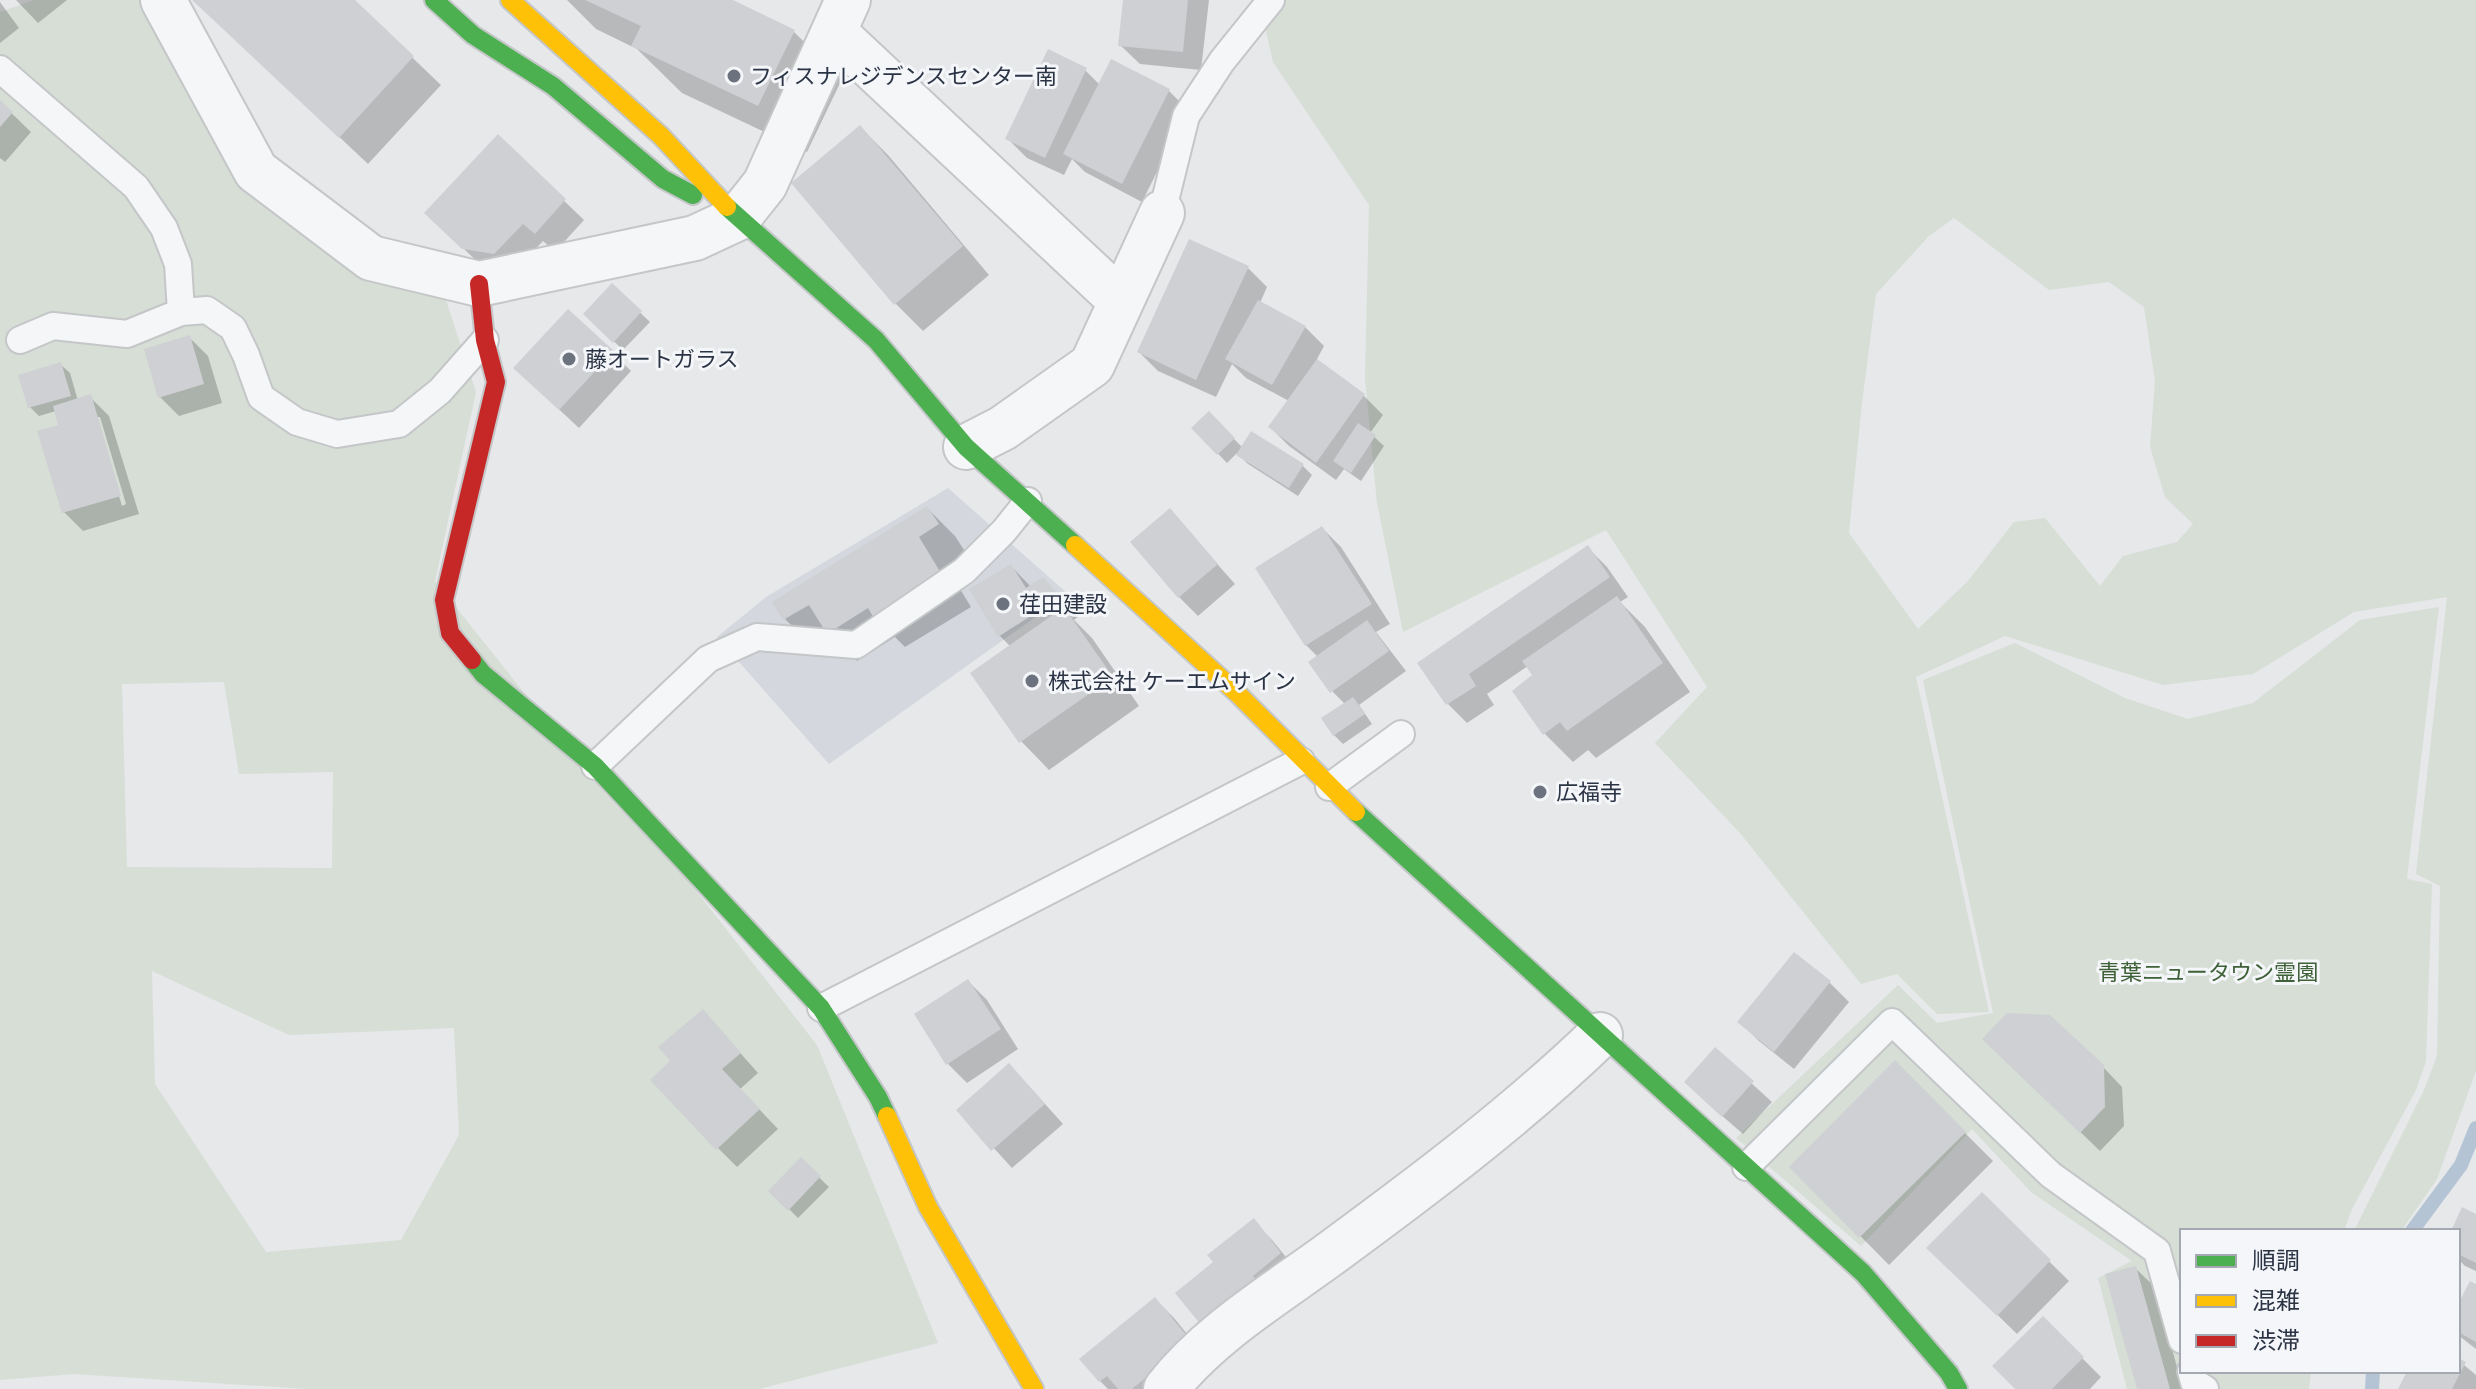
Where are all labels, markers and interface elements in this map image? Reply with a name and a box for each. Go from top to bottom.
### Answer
place label: フィスナレジデンスセンター南 [750,62,1057,90]
marker: フィスナレジデンスセンター南 [725,67,743,85]
place label: 藤オートガラス [585,345,739,373]
marker: 藤オートガラス [560,350,578,368]
place label: 荏田建設 [1019,590,1107,618]
marker: 荏田建設 [994,595,1012,613]
place label: 株式会社 ケーエムサイン [1048,667,1296,695]
marker: 株式会社 ケーエムサイン [1023,672,1041,690]
place label: 広福寺 [1556,778,1622,806]
marker: 広福寺 [1531,783,1549,801]
park label: 青葉ニュータウン霊園 [2098,958,2318,986]
legend [2180,1229,2460,1373]
text: 順調 [2252,1245,2300,1276]
text: 混雑 [2252,1285,2300,1316]
text: 渋滞 [2252,1325,2300,1356]

